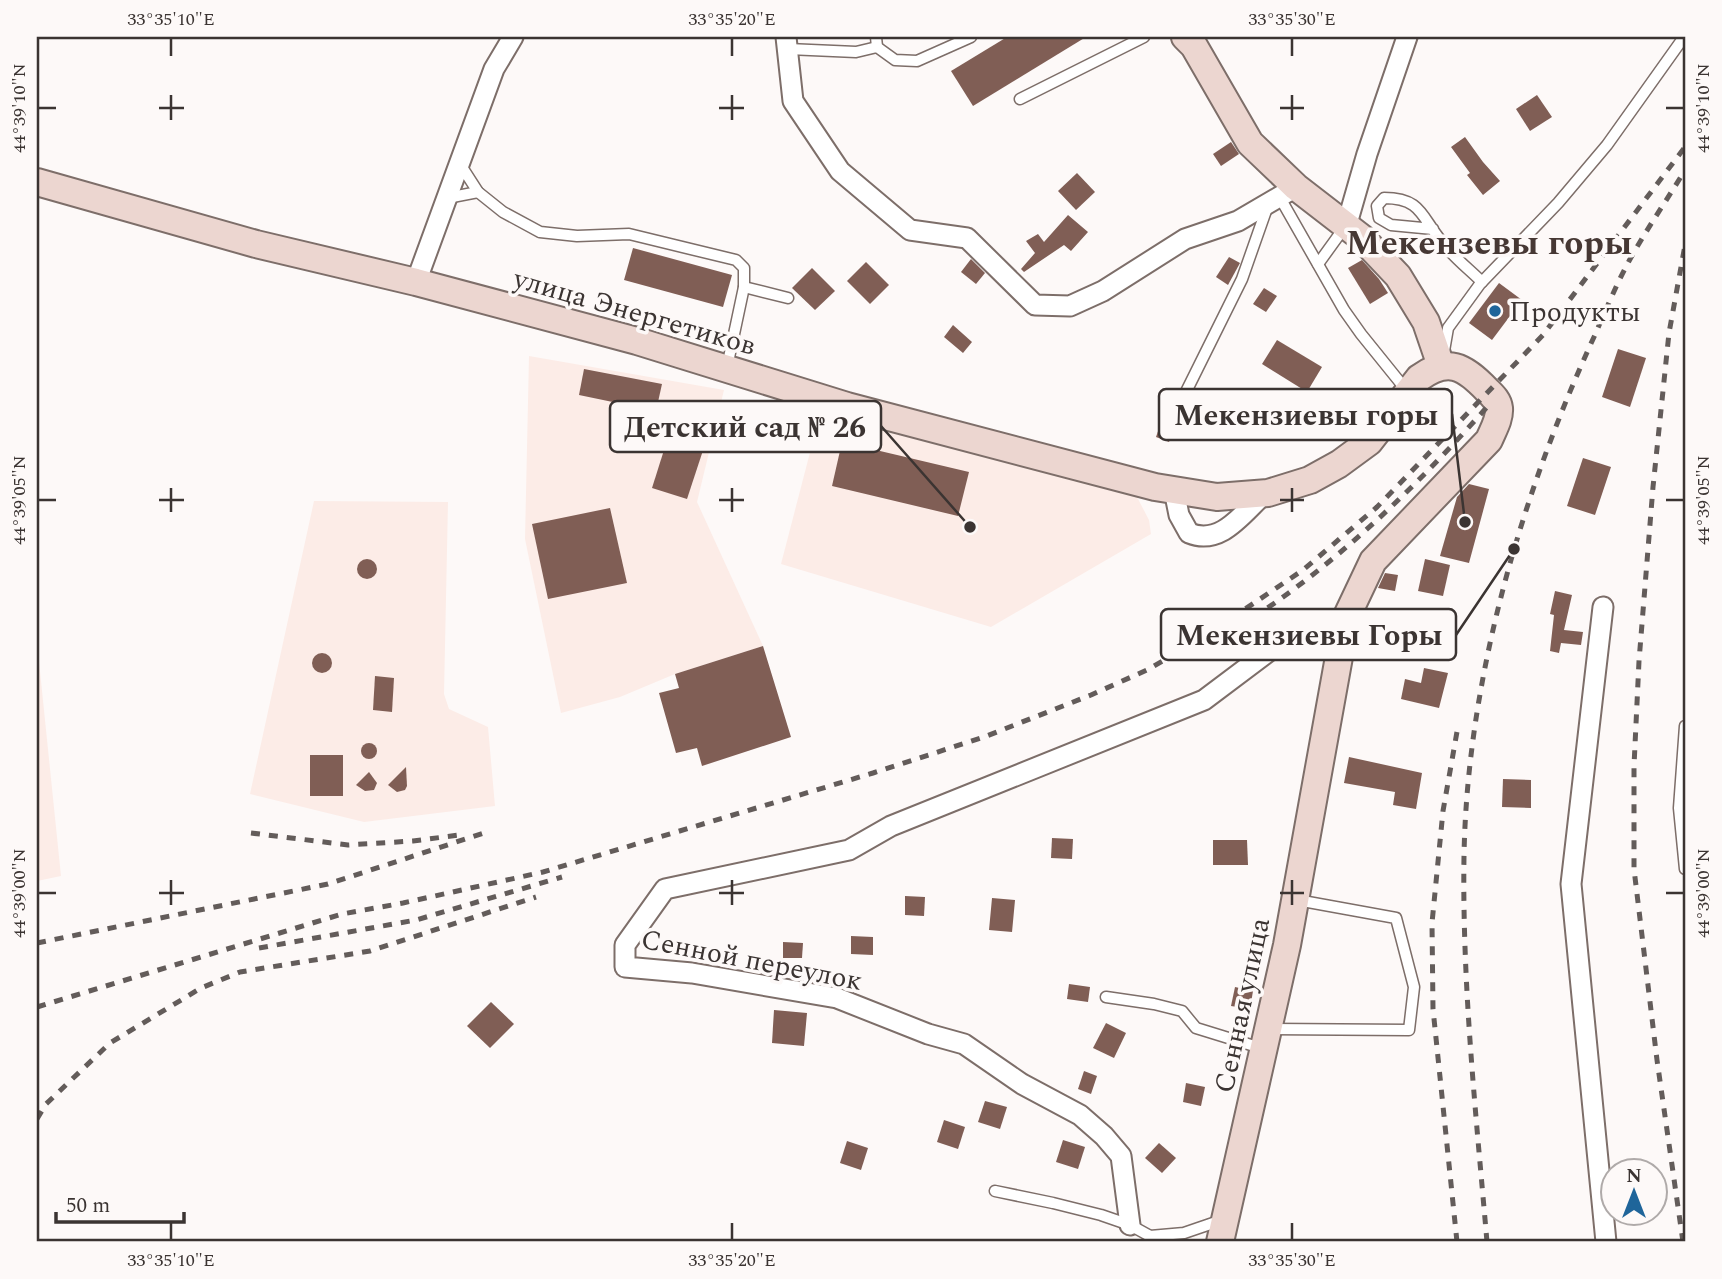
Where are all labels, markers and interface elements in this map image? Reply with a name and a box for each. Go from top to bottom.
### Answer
text: 33°35'10"E [127,6,215,33]
text: 33°35'20"E [688,6,776,33]
text: 33°35'30"E [1248,6,1336,33]
text: 44°39'10"N [6,63,33,153]
text: 44°39'10"N [1690,63,1717,153]
district label: Мекензевы горы [1346,217,1632,270]
street label: улица Энергетиков [507,257,761,368]
place label: Продукты [1509,291,1641,334]
marker: Продукты [1487,303,1503,319]
callout: Мекензиевы горы [1159,389,1452,440]
text: Мекензиевы горы [1174,393,1438,439]
callout: Детский сад № 26 [610,401,881,452]
text: Детский сад № 26 [624,405,866,451]
text: 44°39'05"N [6,455,33,545]
text: 44°39'05"N [1690,455,1717,545]
callout: Мекензиевы Горы [1161,609,1456,660]
text: Мекензиевы Горы [1175,613,1443,659]
text: 44°39'00"N [6,848,33,938]
text: 44°39'00"N [1690,848,1717,938]
street label: Сенная улица [1203,913,1282,1097]
street label: Сенной переулок [637,918,866,1003]
north arrow [1600,1156,1670,1226]
text: N [1626,1162,1642,1191]
scale bar [56,1181,184,1225]
text: 50 m [66,1190,110,1222]
text: 33°35'10"E [127,1247,215,1274]
text: 33°35'20"E [688,1247,776,1274]
text: 33°35'30"E [1248,1247,1336,1274]

